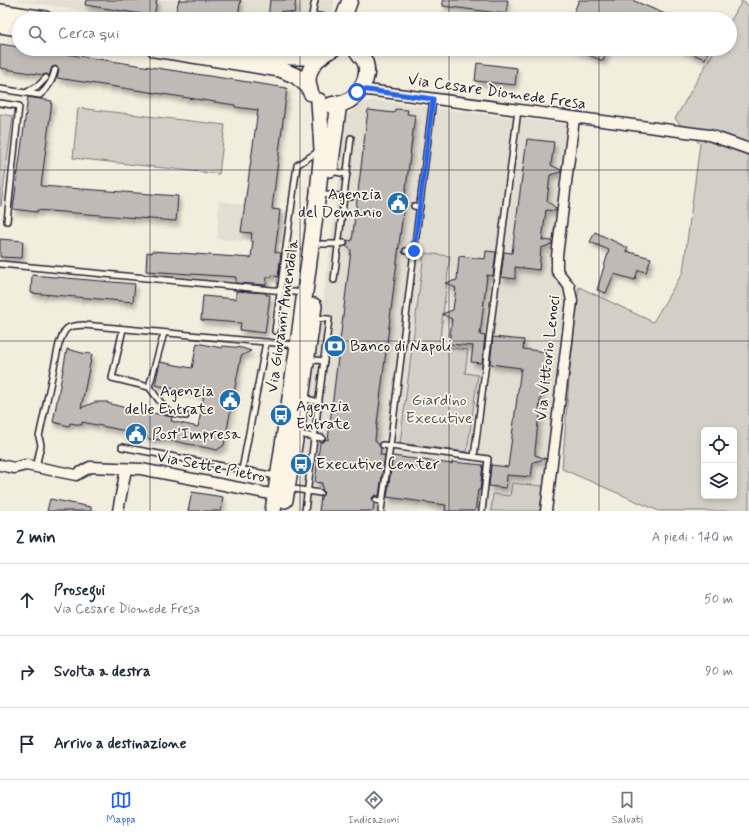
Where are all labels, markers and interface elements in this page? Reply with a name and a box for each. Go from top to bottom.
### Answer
search box [12,12,737,56]
icon: search [26,23,48,45]
text: Cerca qui [58,24,119,44]
street label: Via Cesare Diomede Fresa [407,69,588,115]
route start [348,83,366,101]
place label: Agenzia del Demanio [298,184,382,223]
public building icon: Agenzia del Demanio [385,190,411,216]
street label: Via Giovanni Amendola [262,238,304,394]
route end [405,242,423,260]
street label: Via Vittorio Lenoci [531,294,565,422]
bank icon: Banco di Napoli [322,333,348,359]
place label: Banco di Napoli [350,336,451,357]
place label: Agenzia delle Entrate [125,381,214,420]
public building icon: Agenzia delle Entrate [217,387,243,413]
park label: Giardino Executive [405,390,473,429]
place label: Agenzia Entrate [296,396,351,435]
bus stop icon: Agenzia Entrate [268,402,294,428]
public building icon: Post'Impresa [123,421,149,447]
place label: Post'Impresa [152,424,241,445]
map controls [701,427,737,499]
button: locate [701,427,737,463]
street label: Via Sette Pietro [155,446,267,488]
bus stop icon: Executive Center [288,451,314,477]
place label: Executive Center [316,454,440,475]
button: layers [701,463,737,499]
text: 2 min [16,526,56,548]
text: A piedi · 140 m [652,529,733,546]
text: Prosegui [54,581,105,601]
icon: ahead [16,589,38,611]
text: 50 m [704,591,733,608]
text: Via Cesare Diomede Fresa [54,601,200,618]
icon: right [16,661,38,683]
text: Svolta a destra [54,662,151,682]
text: 90 m [705,663,733,680]
icon: arrive [16,733,38,755]
text: Arrivo a destinazione [54,734,187,754]
tab: Mappa [106,789,136,827]
tab: Indicazioni [348,789,399,827]
tab: Salvati [612,789,643,827]

